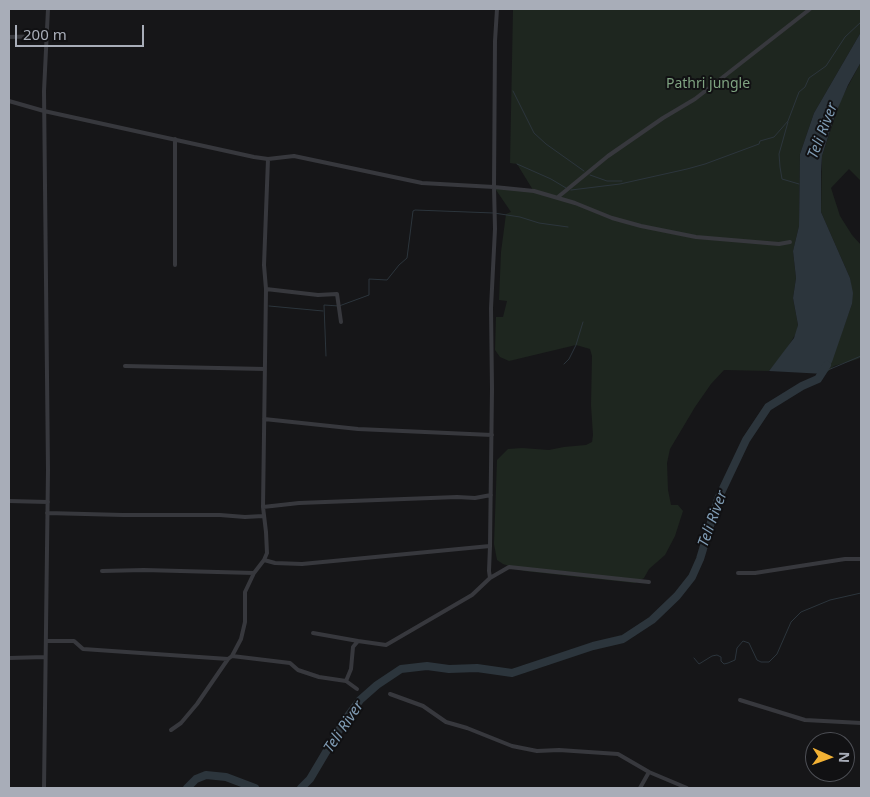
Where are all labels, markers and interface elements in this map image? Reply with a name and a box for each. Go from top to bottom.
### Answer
scale bar [18,15,146,47]
text: 200 m [23,24,67,44]
park label: Pathri jungle [666,76,750,92]
water label: Teli River [804,100,842,162]
water label: Teli River [695,488,731,550]
water label: Teli River [320,698,368,756]
north arrow [805,732,855,782]
text: N [835,751,854,764]

